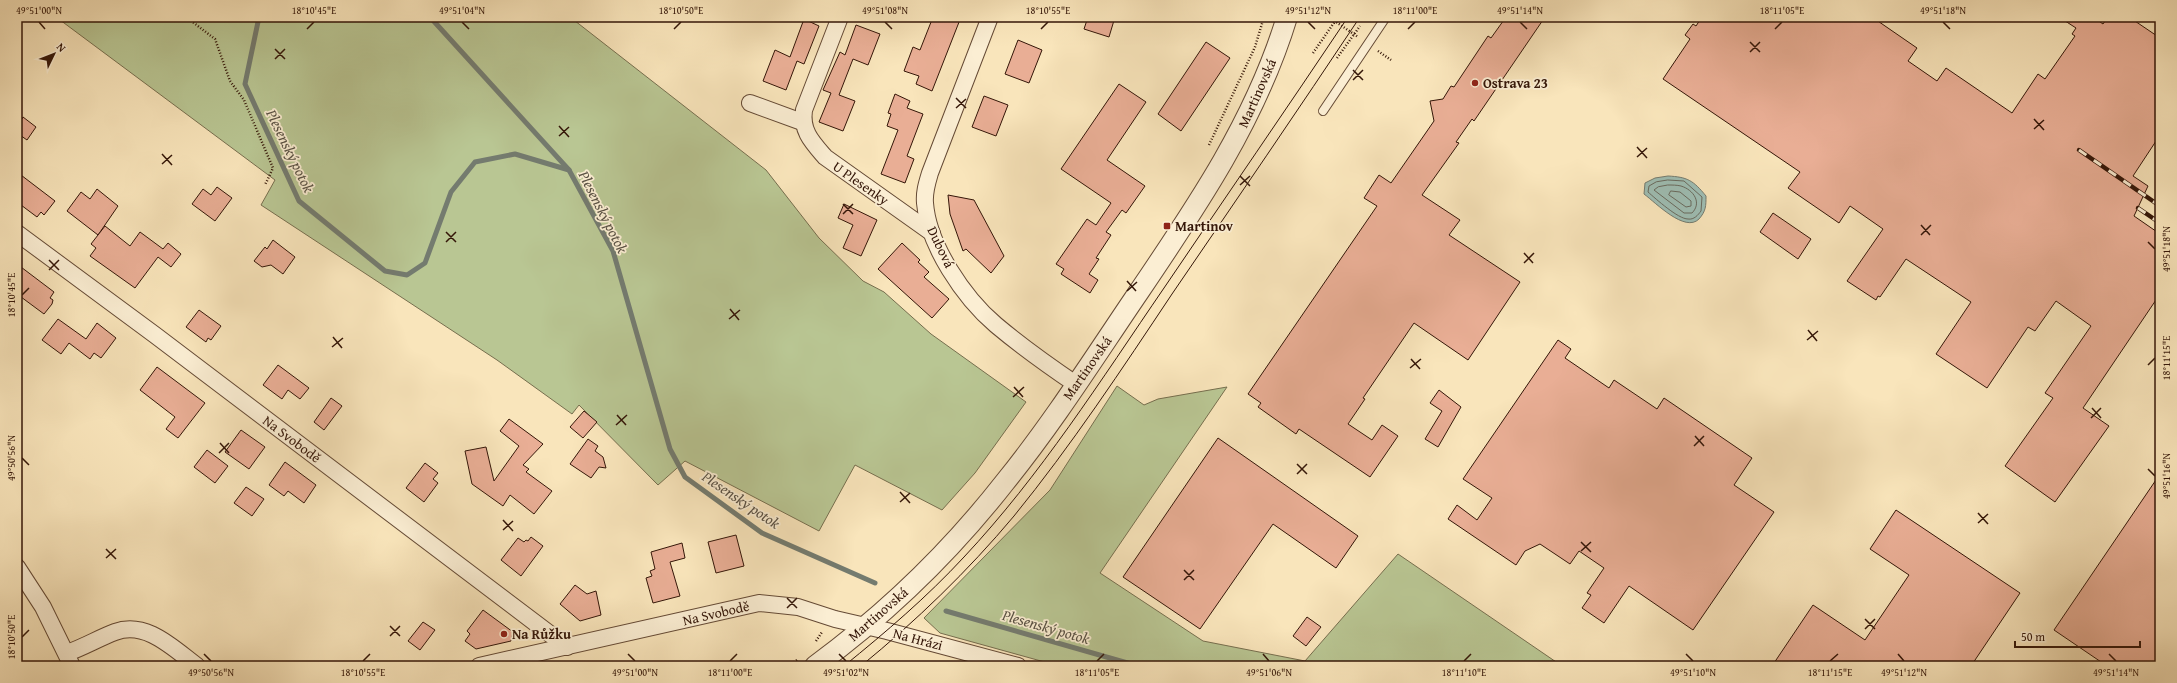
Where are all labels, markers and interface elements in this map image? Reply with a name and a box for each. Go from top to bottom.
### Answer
text: 49°51'00"N [16,3,62,18]
text: 18°10'45"E [292,3,336,18]
text: 49°51'04"N [439,3,485,18]
text: 18°10'50"E [659,3,703,18]
text: 49°51'08"N [862,3,908,18]
text: 18°10'55"E [1026,3,1070,18]
text: 49°51'12"N [1285,3,1331,18]
text: 18°11'00"E [1393,3,1437,18]
text: 49°51'14"N [1497,3,1543,18]
text: 18°11'05"E [1760,3,1804,18]
text: 49°51'18"N [1920,3,1966,18]
north arrow [34,34,74,74]
text: N [53,39,70,56]
street label: Martinovská [1233,55,1281,131]
place label: Ostrava 23 [1483,73,1548,93]
marker: Ostrava 23 [1470,78,1480,88]
water label: Plesenský potok [261,105,320,196]
street label: U Plesenky [829,156,893,210]
water label: Plesenský potok [573,166,633,257]
place label: Martinov [1175,216,1234,236]
marker: Martinov [1162,221,1172,231]
street label: Dubová [922,223,960,271]
text: 49°51'18"N [2159,226,2174,272]
text: 18°10'45"E [4,273,19,317]
street label: Martinovská [1058,332,1117,404]
text: 18°11'15"E [2159,336,2174,380]
street label: Na Svobodě [259,411,325,468]
text: 49°50'56"N [4,435,19,481]
text: 49°51'16"N [2159,453,2174,499]
water label: Plesenský potok [697,465,785,534]
street label: Martinovská [844,582,913,646]
street label: Na Svobodě [681,596,752,630]
water label: Plesenský potok [999,604,1092,649]
text: 18°10'50"E [4,615,19,659]
street label: Na Hrázi [891,623,945,655]
scale bar [2015,623,2140,649]
place label: Na Růžku [512,624,571,644]
text: 50 m [2021,628,2045,645]
marker: Na Růžku [499,629,509,639]
text: 49°50'56"N [188,665,234,680]
text: 18°10'55"E [341,665,385,680]
text: 49°51'00"N [612,665,658,680]
text: 18°11'00"E [708,665,752,680]
text: 49°51'02"N [823,665,869,680]
text: 18°11'05"E [1075,665,1119,680]
text: 49°51'06"N [1246,665,1292,680]
text: 18°11'10"E [1442,665,1486,680]
text: 49°51'10"N [1670,665,1716,680]
text: 18°11'15"E [1808,665,1852,680]
text: 49°51'12"N [1881,665,1927,680]
text: 49°51'14"N [2093,665,2139,680]

